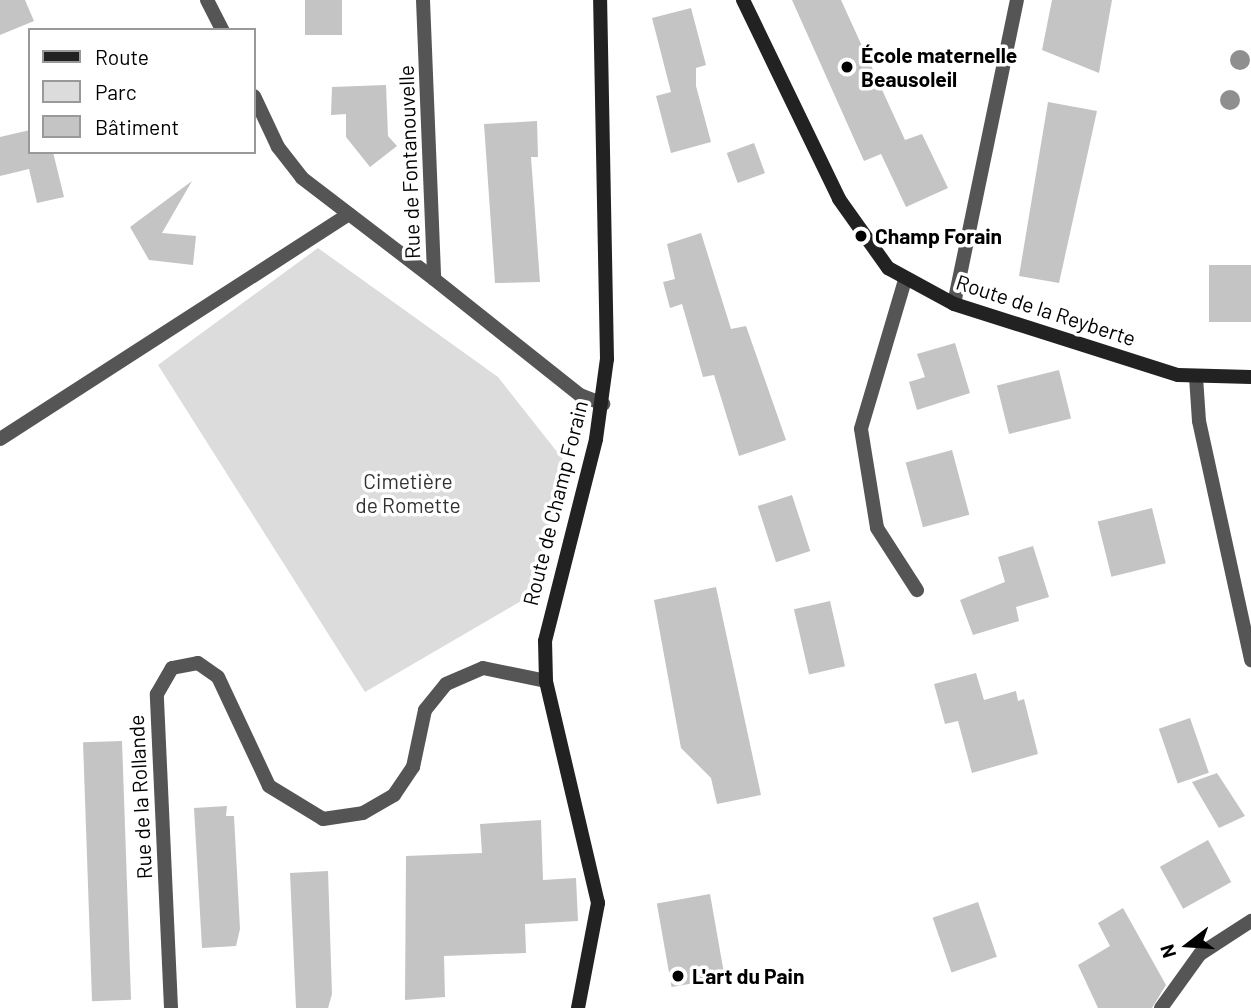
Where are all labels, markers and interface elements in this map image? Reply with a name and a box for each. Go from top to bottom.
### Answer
legend [28,28,256,154]
place label: École maternelle Beausoleil [861,42,1017,92]
text: Route [95,44,149,69]
marker: École maternelle Beausoleil [839,59,855,75]
street label: Rue de Fontanouvelle [393,65,425,259]
text: Parc [95,79,137,104]
text: Bâtiment [95,114,179,139]
place label: Champ Forain [875,223,1002,249]
marker: Champ Forain [853,228,869,244]
street label: Route de la Reyberte [953,269,1139,351]
street label: Route de Champ Forain [517,398,593,608]
park label: Cimetière de Romette [355,468,461,518]
street label: Rue de la Rollande [123,714,157,880]
north arrow [1153,910,1223,980]
text: N [1155,942,1180,961]
place label: L'art du Pain [692,963,804,989]
marker: L'art du Pain [670,968,686,984]

